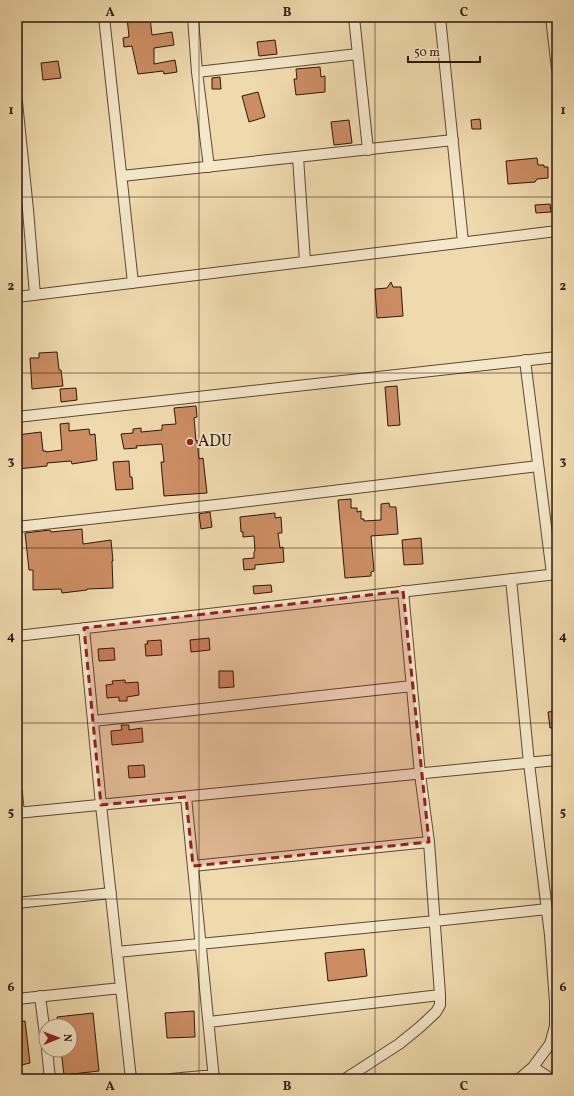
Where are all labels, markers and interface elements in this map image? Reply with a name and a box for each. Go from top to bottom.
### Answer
text: A [105,4,115,22]
text: B [283,4,292,22]
text: C [460,4,468,22]
scale bar [408,38,480,64]
text: 50 m [414,45,440,61]
text: 1 [8,102,14,120]
text: 1 [560,102,566,120]
text: 2 [8,278,15,296]
text: 2 [560,278,567,296]
place label: ADU [198,431,232,453]
marker: ADU [185,437,195,447]
text: 3 [8,453,15,471]
text: 3 [560,453,567,471]
text: 4 [7,628,15,646]
text: 4 [559,628,567,646]
text: 5 [8,804,14,822]
text: 5 [560,804,566,822]
text: 6 [7,979,15,997]
text: 6 [559,979,567,997]
north arrow [38,1018,78,1058]
text: N [59,1034,74,1042]
text: A [105,1078,115,1096]
text: B [283,1078,292,1096]
text: C [460,1078,468,1096]

